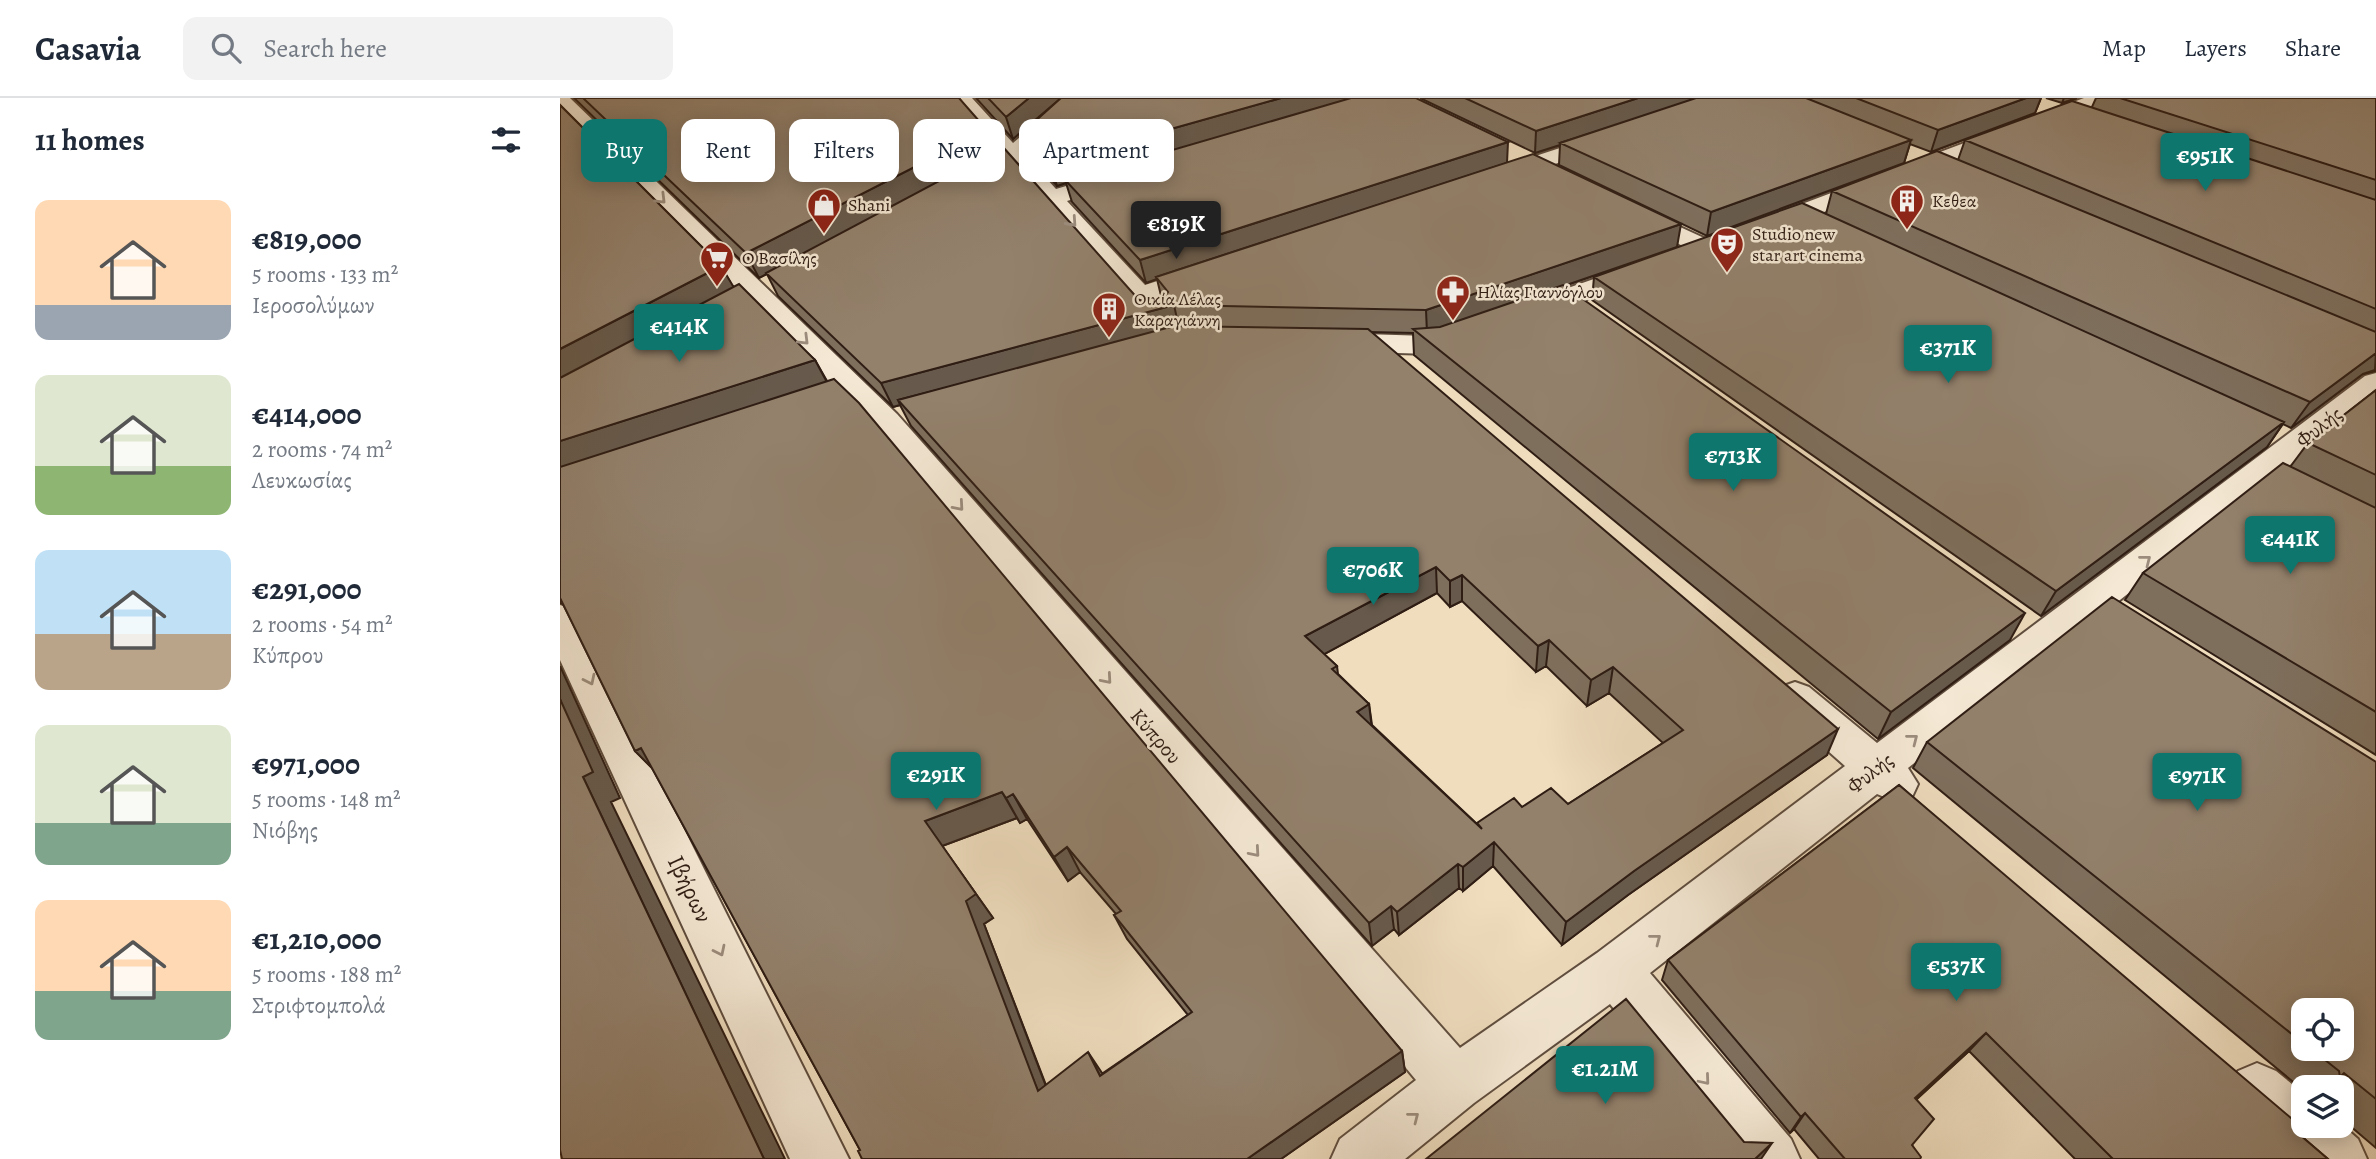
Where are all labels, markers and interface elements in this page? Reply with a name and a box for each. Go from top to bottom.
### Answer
search box [183,17,673,80]
text: Casavia [35,26,141,71]
icon: search [207,29,245,67]
text: Search here [263,31,387,66]
text: Map [2102,32,2146,64]
text: Layers [2184,32,2247,64]
text: Share [2285,32,2341,64]
chip: Buy [581,119,667,182]
chip: Rent [681,119,775,182]
chip: Filters [789,119,899,182]
chip: New [913,119,1005,182]
chip: Apartment [1019,119,1174,182]
text: 11 homes [35,120,145,160]
icon: filters [487,121,525,159]
pin: €951K [2156,134,2254,193]
text: €951K [2176,140,2234,171]
building icon: Κεθεα [1888,182,1926,231]
shop icon: Shani [805,186,843,235]
place label: Κεθεα [1932,189,1977,213]
one-way arrow [653,190,666,203]
place label: Shani [848,193,890,217]
pin: €819K [1127,202,1225,261]
text: €819K [1147,208,1205,239]
one-way arrow [1064,213,1077,226]
text: €819,000 [252,219,362,259]
place label: Studio new star art cinema [1752,222,1863,267]
theatre icon: Studio new star art cinema [1708,225,1746,274]
icon: home [91,228,175,312]
supermarket icon: Ο Βασίλης [698,239,736,288]
place label: Ο Βασίλης [742,246,817,270]
text: 5 rooms · 133 m² [252,259,398,290]
pharmacy icon: Ηλίας Γιαννόγλου [1434,273,1472,322]
place label: Ηλίας Γιαννόγλου [1477,280,1603,304]
place label: Οικία Λέλας Καραγιάννη [1134,287,1221,332]
text: Ιεροσολύμων [252,290,374,321]
building icon: Οικία Λέλας Καραγιάννη [1090,290,1128,339]
pin: €414K [630,304,728,364]
text: €414K [650,311,708,342]
pin: €371K [1899,326,1997,385]
one-way arrow [796,331,809,344]
text: €371K [1920,332,1976,363]
text: €414,000 [252,394,362,434]
street label: Φυλής [2290,400,2348,454]
icon: home [91,403,175,487]
text: 2 rooms · 74 m² [252,434,392,465]
pin: €713K [1684,434,1782,493]
text: €713K [1705,440,1761,471]
text: Λευκωσίας [252,465,352,496]
one-way arrow [951,498,963,511]
pin: €441K [2241,517,2339,576]
text: €441K [2261,523,2319,554]
pin: €706K [1324,547,1422,607]
text: €706K [1343,554,1403,585]
one-way arrow [2139,555,2151,568]
text: €291,000 [252,569,362,609]
icon: home [91,578,175,662]
text: 2 rooms · 54 m² [252,609,393,640]
text: Κύπρου [252,640,323,671]
one-way arrow [1099,671,1111,684]
one-way arrow [581,673,595,685]
street label: Κύπρου [1124,702,1188,770]
one-way arrow [1906,735,1918,748]
text: €971,000 [252,744,360,784]
street label: Φυλής [1841,746,1899,800]
pin: €291K [887,752,985,812]
icon: home [91,753,175,837]
pin: €971K [2148,754,2246,813]
text: €291K [907,759,965,790]
text: €971K [2168,760,2226,791]
text: 5 rooms · 148 m² [252,784,401,815]
text: Νιόβης [252,815,318,846]
one-way arrow [1247,843,1259,856]
street label: Ιβήρων [660,850,720,928]
text: €1,210,000 [252,919,382,959]
icon: home [91,928,175,1012]
one-way arrow [1648,934,1661,947]
one-way arrow [712,944,726,956]
pin: €537K [1907,944,2005,1003]
text: €537K [1927,950,1985,981]
text: 5 rooms · 188 m² [252,959,401,990]
text: Στριφτομπολά [252,990,386,1021]
map controls [2291,998,2354,1138]
button: locate [2291,998,2354,1061]
pin: €1.21M [1548,1046,1662,1106]
text: €1.21M [1572,1053,1638,1084]
one-way arrow [1697,1072,1710,1084]
button: layers [2291,1075,2354,1138]
one-way arrow [1405,1113,1418,1125]

